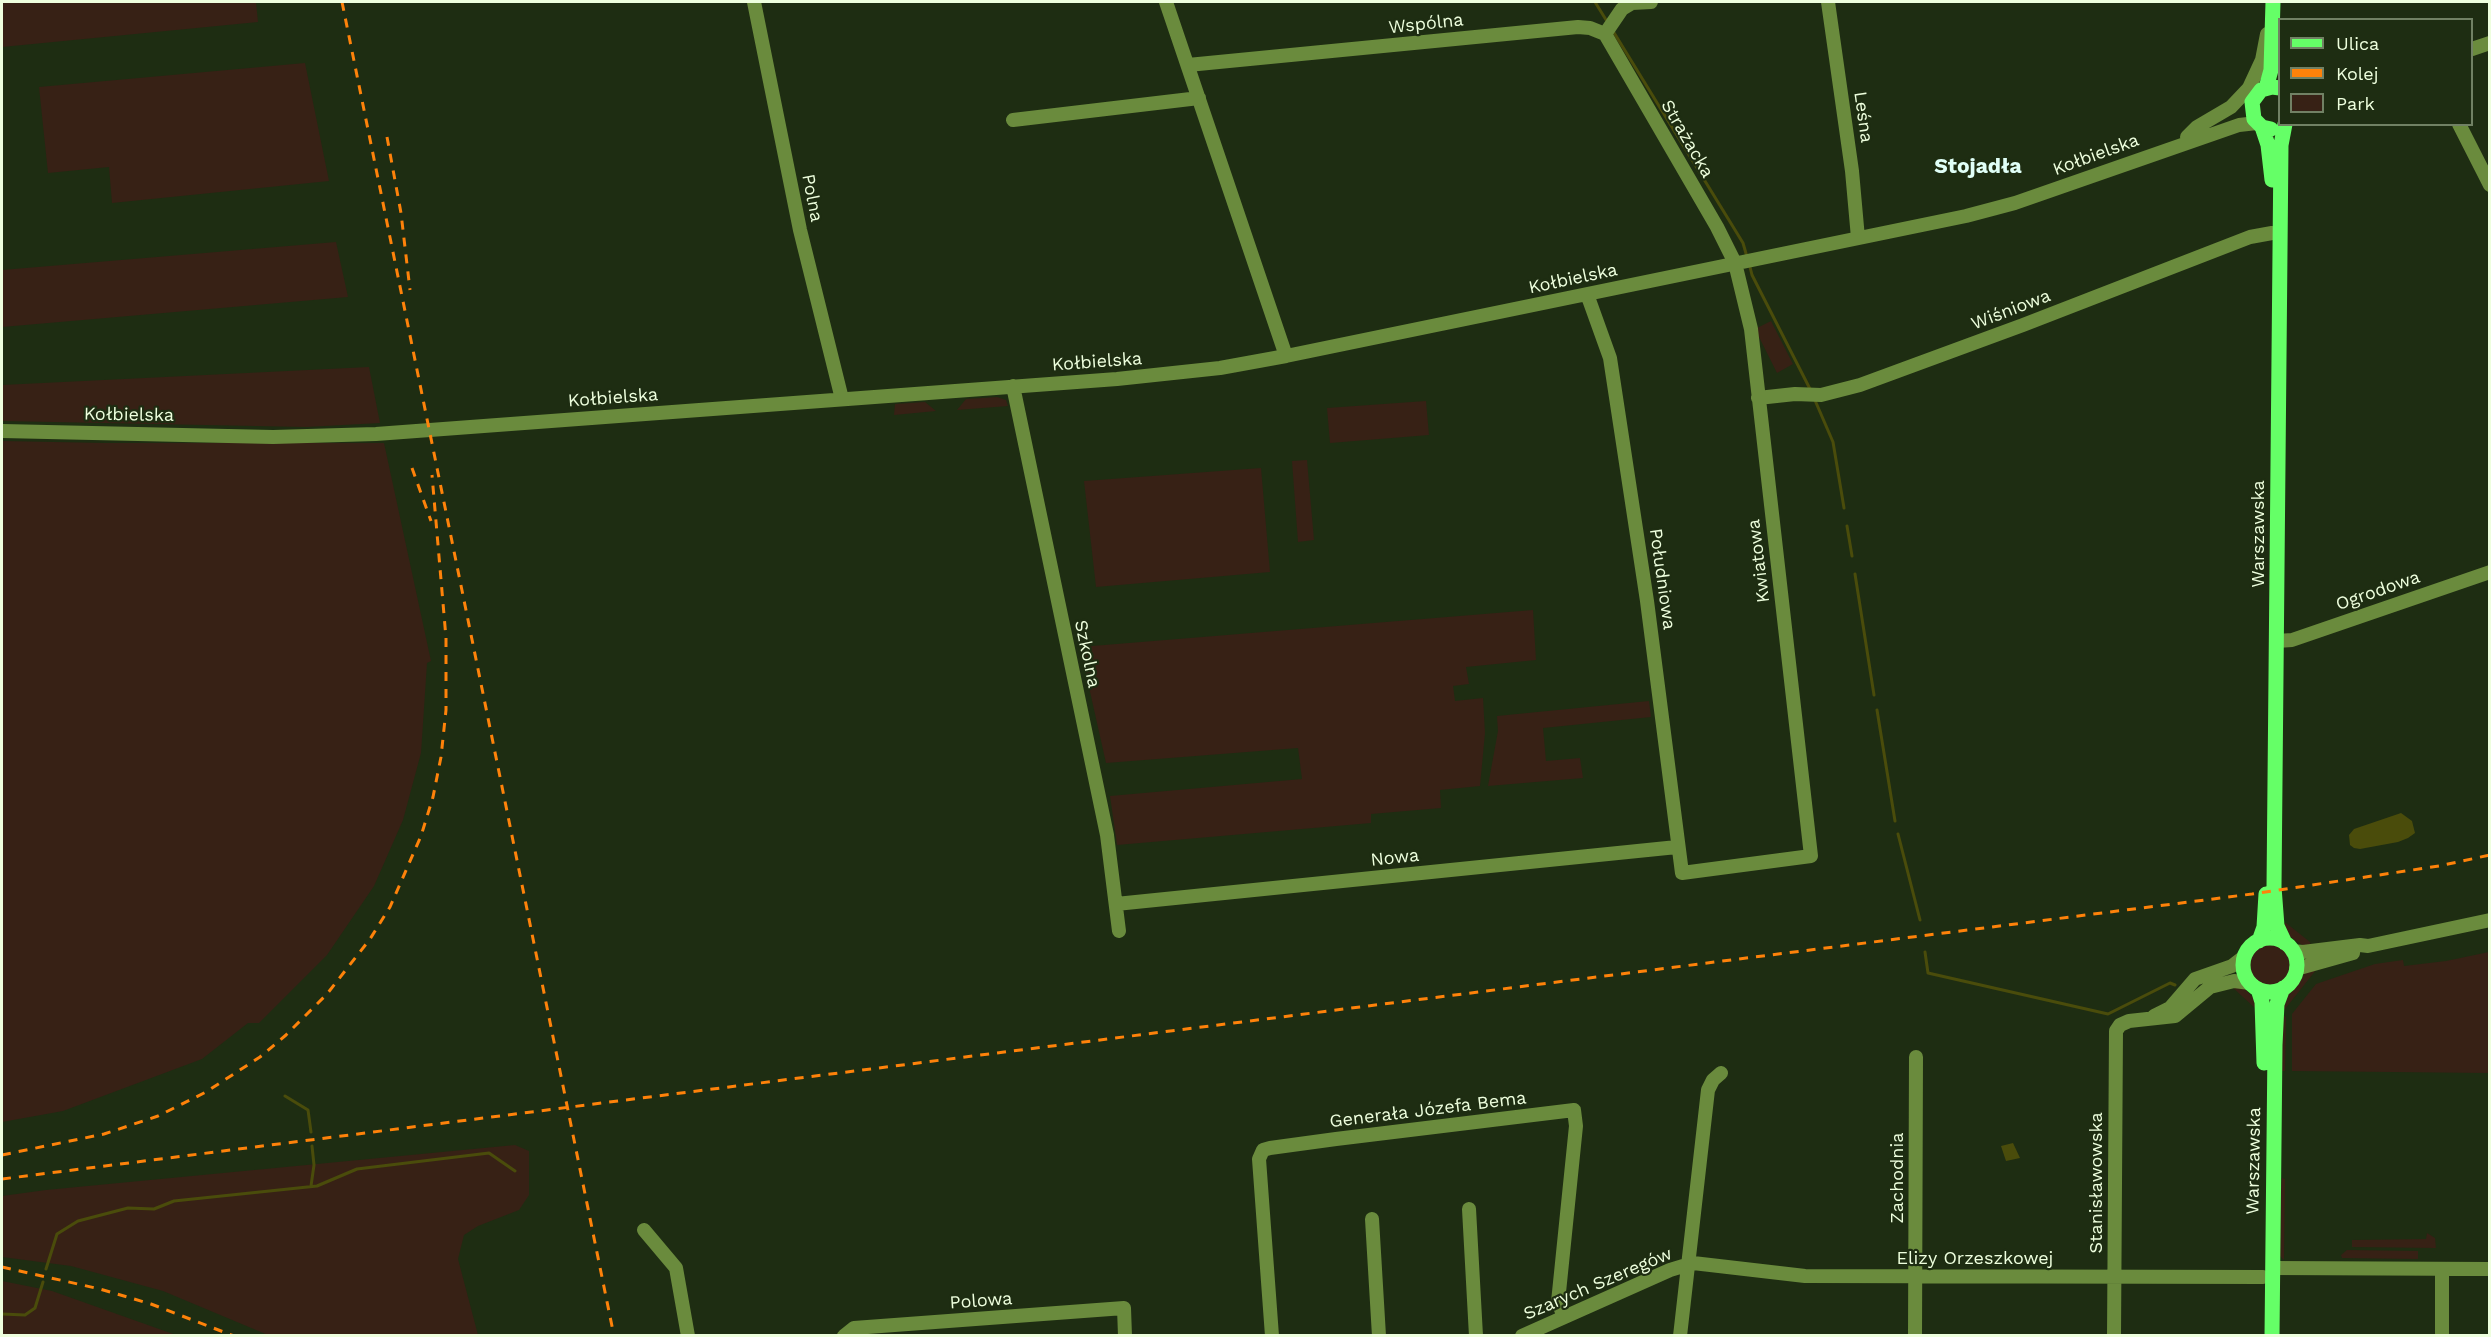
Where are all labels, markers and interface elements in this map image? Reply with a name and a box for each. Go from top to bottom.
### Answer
street label: Wspólna [1387,9,1465,39]
legend [2278,18,2473,126]
text: Ulica [2336,33,2379,54]
text: Kolej [2336,63,2379,84]
street label: Leśna [1849,90,1877,144]
text: Park [2336,93,2375,114]
street label: Strażacka [1656,96,1718,182]
street label: Kołbielska [2050,129,2142,181]
district label: Stojadła [1934,154,2022,180]
street label: Polna [797,172,827,224]
street label: Kołbielska [1527,259,1619,299]
street label: Wiśniowa [1968,285,2054,335]
street label: Kołbielska [1051,348,1143,376]
street label: Kołbielska [567,384,659,412]
street label: Kołbielska [84,403,174,427]
street label: Warszawska [2248,480,2270,588]
street label: Kwiatowa [1743,518,1775,604]
street label: Południowa [1644,527,1680,631]
street label: Ogrodowa [2333,567,2423,615]
street label: Szkolna [1069,618,1105,690]
street label: Nowa [1370,845,1420,871]
street label: Generała Józefa Bema [1328,1087,1528,1133]
street label: Warszawska [2242,1107,2266,1215]
street label: Stanisławowska [2086,1112,2108,1254]
street label: Zachodnia [1887,1133,1909,1223]
street label: Szarych Szeregów [1521,1243,1675,1325]
street label: Elizy Orzeszkowej [1897,1248,2053,1270]
street label: Polowa [949,1288,1013,1314]

